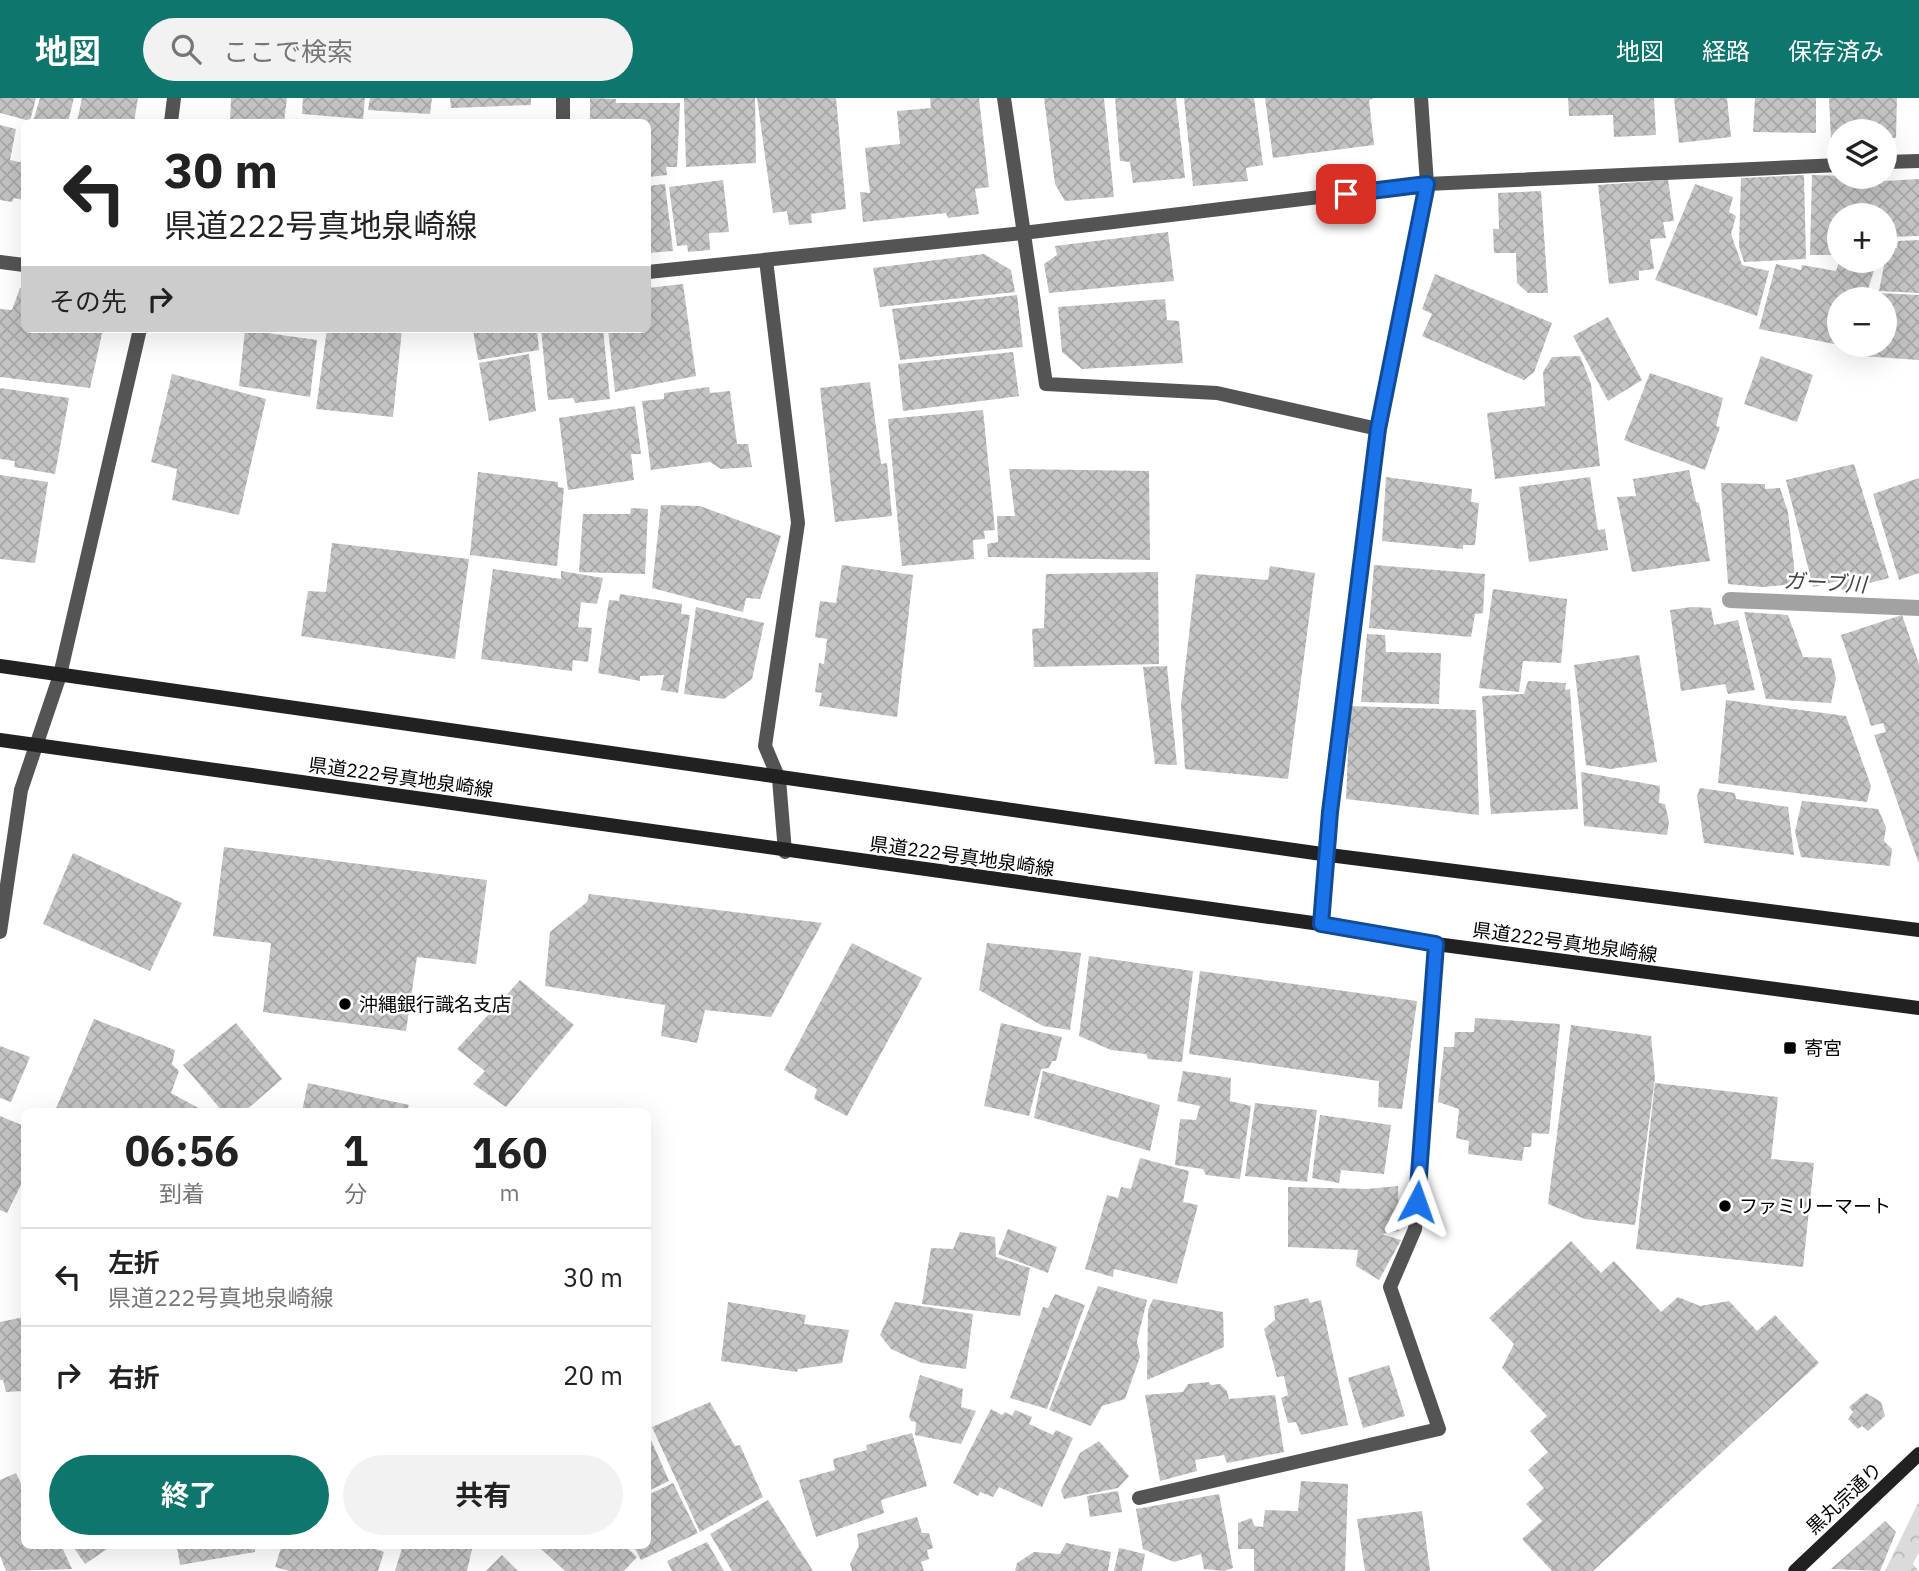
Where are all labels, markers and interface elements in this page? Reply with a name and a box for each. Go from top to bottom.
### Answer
search box [143,18,633,81]
text: 地図 [35,29,101,72]
icon: search [167,30,205,68]
text: ここで検索 [223,34,353,68]
text: 地図 [1616,35,1664,67]
text: 経路 [1702,35,1750,67]
text: 保存済み [1788,35,1884,67]
map controls [1827,119,1897,357]
button: layers [1827,119,1897,189]
text: 30 m [164,138,278,201]
icon: left [49,147,140,238]
pin [1316,164,1376,224]
icon: arrive [1327,175,1365,213]
button: + [1827,203,1897,273]
text: 県道222号真地泉崎線 [164,204,478,246]
icon: right [141,280,179,318]
text: その先 [49,284,127,318]
button: − [1827,287,1897,357]
water label: ガーブ川 [1783,566,1869,598]
street label: 県道222号真地泉崎線 [307,752,495,802]
street label: 県道222号真地泉崎線 [868,831,1056,881]
street label: 県道222号真地泉崎線 [1471,917,1659,967]
place label: 沖縄銀行識名支店 [359,992,511,1016]
marker: 沖縄銀行識名支店 [337,996,353,1012]
place label: 寄宮 [1804,1036,1842,1060]
marker: 寄宮 [1782,1040,1798,1056]
text: 06:56 [125,1123,239,1178]
text: 1 [343,1123,368,1178]
text: 160 [472,1125,547,1180]
position arrow [1380,1165,1454,1239]
text: m [500,1177,520,1207]
text: 到着 [159,1178,205,1208]
text: 分 [344,1178,367,1208]
place label: ファミリーマート [1739,1194,1891,1218]
marker: ファミリーマート [1717,1198,1733,1214]
text: 左折 [108,1245,160,1279]
icon: left [49,1258,87,1296]
text: 30 m [563,1260,623,1294]
text: 県道222号真地泉崎線 [108,1282,333,1312]
icon: right [49,1356,87,1394]
text: 20 m [563,1358,623,1392]
text: 右折 [108,1360,160,1394]
button: 終了 [49,1455,329,1535]
button: 共有 [343,1455,623,1535]
street label: 黒丸宗通り [1801,1457,1887,1539]

